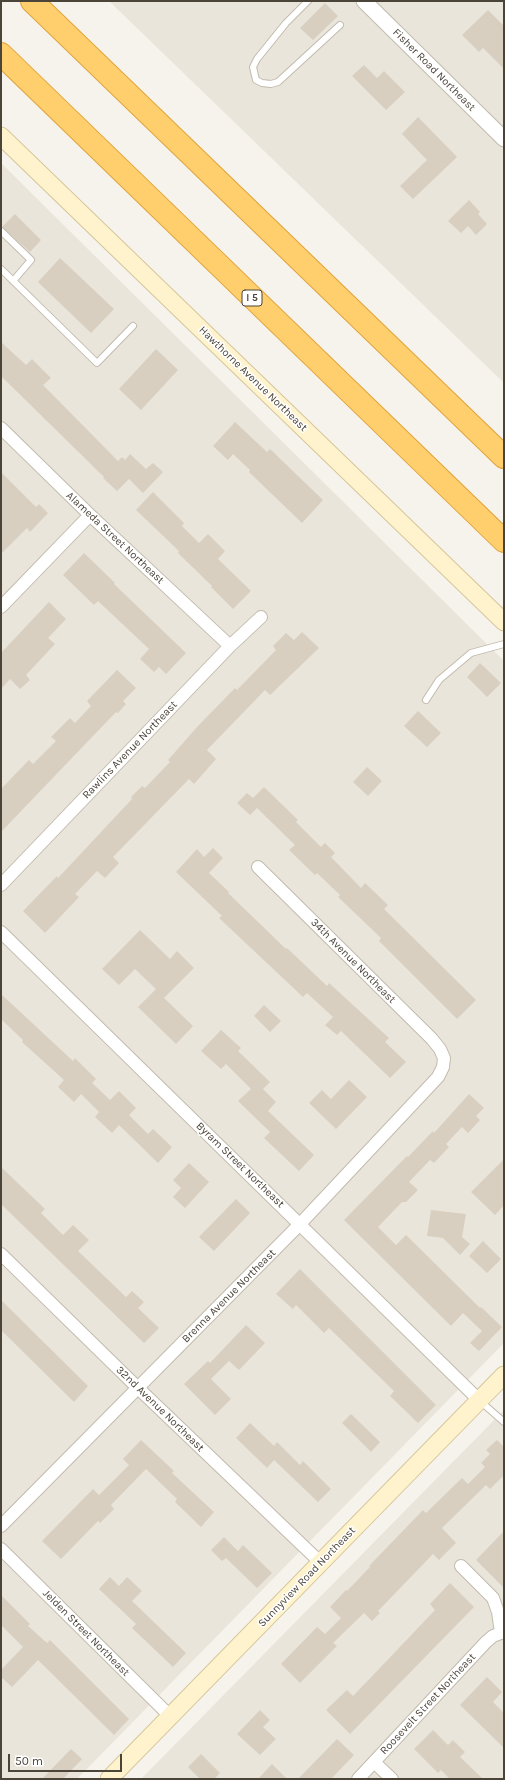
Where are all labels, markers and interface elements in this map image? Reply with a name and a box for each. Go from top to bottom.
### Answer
street label: Fisher Road Northeast [390,26,478,114]
road number: I 5 [242,290,262,306]
street label: Hawthorne Avenue Northeast [196,324,310,434]
street label: Alameda Street Northeast [63,489,167,587]
street label: Rawlins Avenue Northeast [80,698,180,802]
street label: 34th Avenue Northeast [308,916,398,1006]
street label: Byram Street Northeast [193,1119,287,1211]
street label: Brenna Avenue Northeast [179,1246,279,1346]
street label: 32nd Avenue Northeast [113,1363,207,1455]
street label: Sunnyview Road Northeast [256,1524,358,1630]
street label: Jelden Street Northeast [40,1587,132,1679]
street label: Roosevelt Street Northeast [378,1651,478,1757]
scale bar [10,1746,124,1772]
text: 50 m [15,1754,43,1768]

